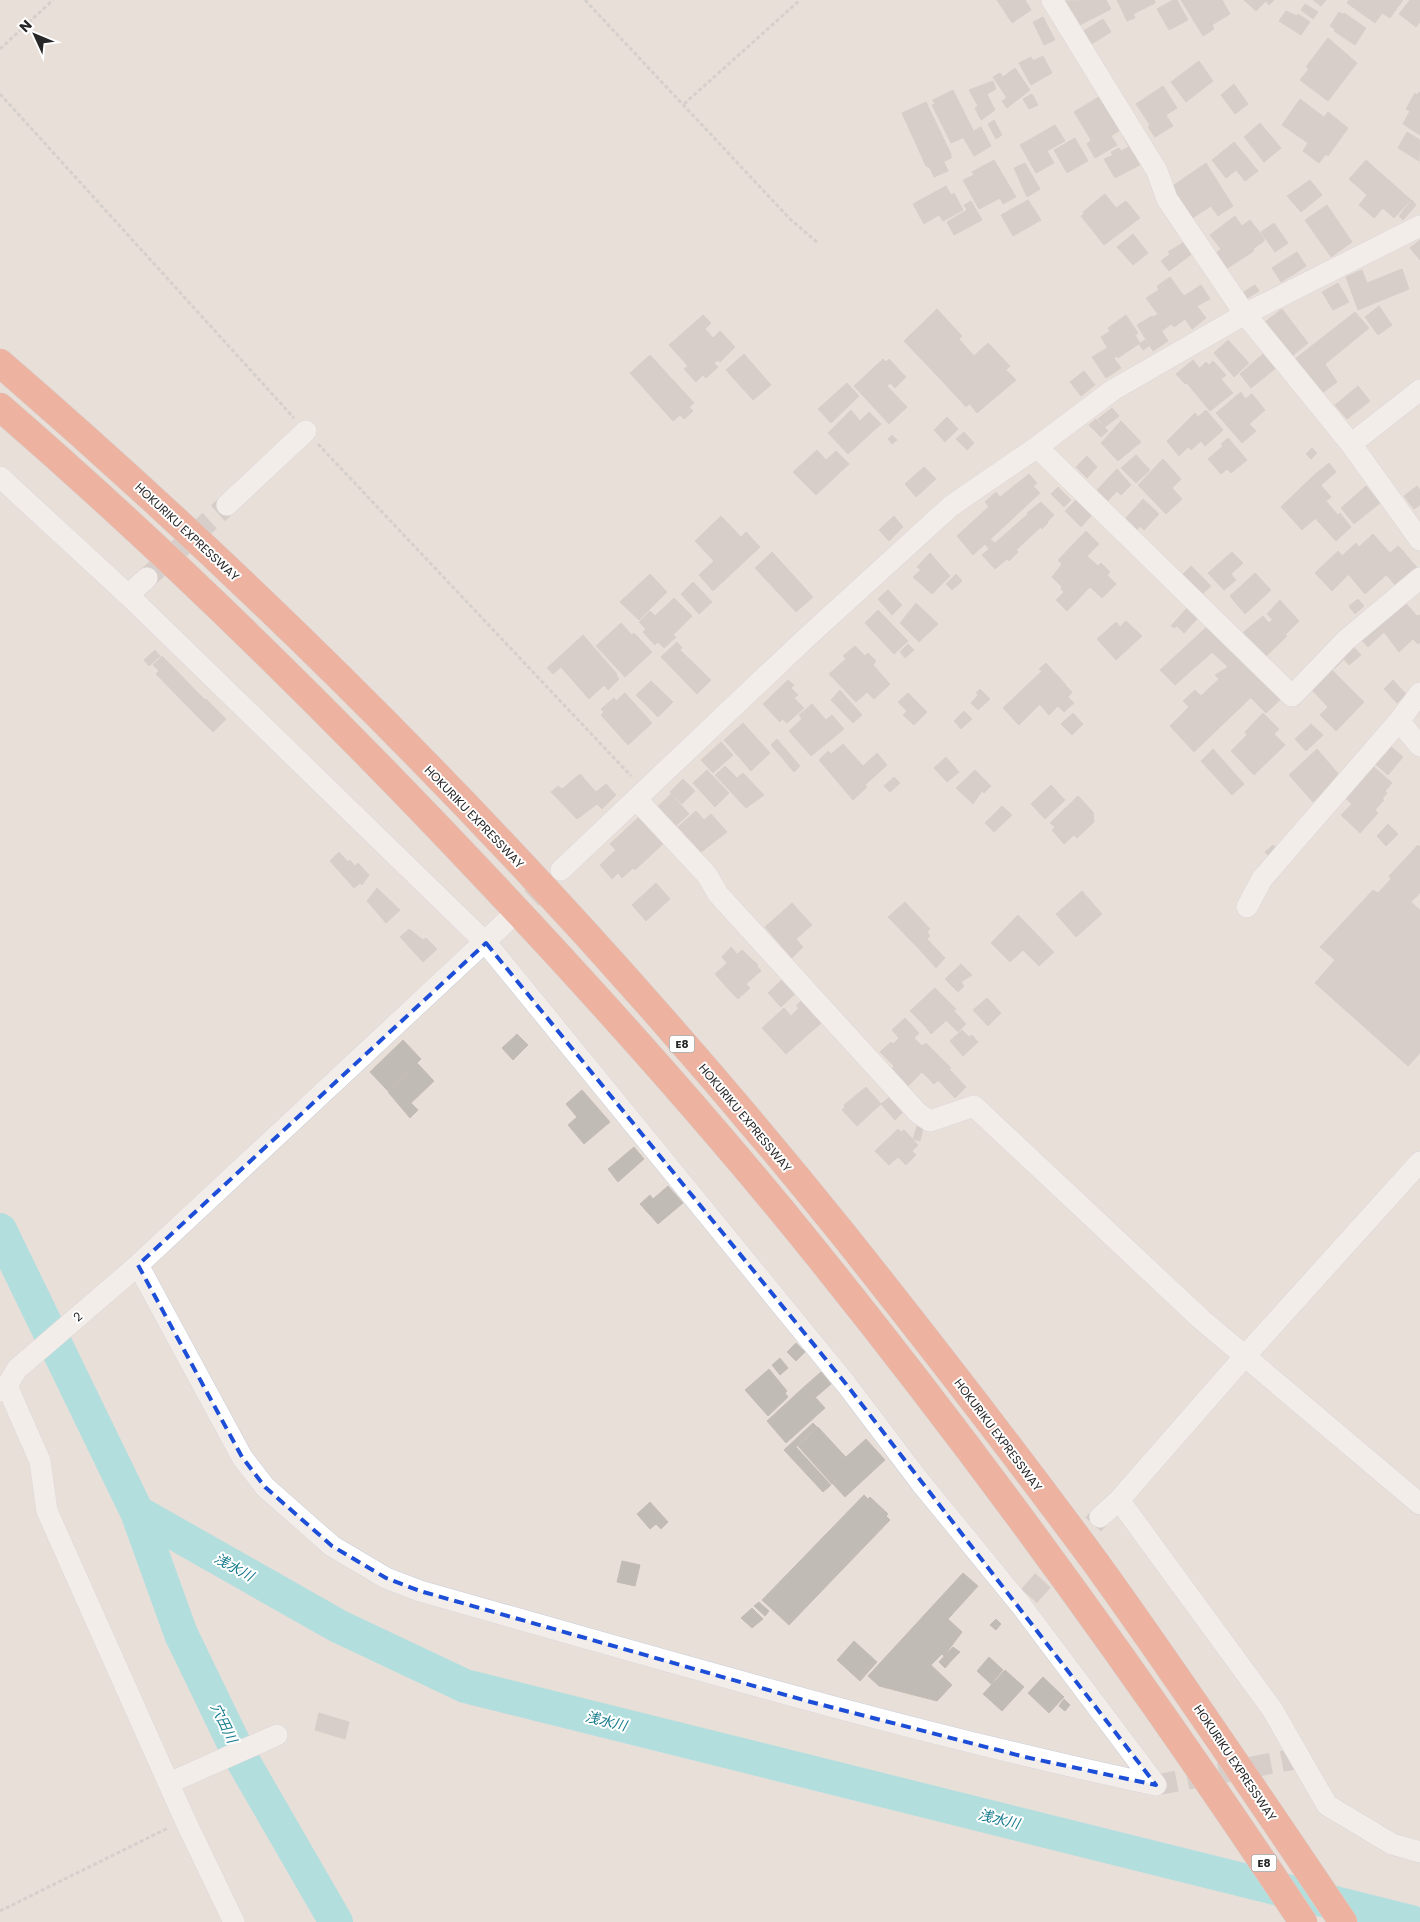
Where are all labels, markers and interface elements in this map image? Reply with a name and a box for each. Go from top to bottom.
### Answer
north arrow [10,10,60,60]
text: N [15,15,36,37]
street label: HOKURIKU EXPRESSWAY [132,479,243,584]
street label: HOKURIKU EXPRESSWAY [421,762,528,872]
road number: E8 [670,1036,694,1052]
street label: HOKURIKU EXPRESSWAY [695,1060,796,1175]
street label: 2 [69,1308,86,1325]
street label: HOKURIKU EXPRESSWAY [950,1375,1046,1494]
water label: 浅水川 [211,1548,259,1587]
water label: 穴田川 [206,1700,243,1748]
street label: HOKURIKU EXPRESSWAY [1190,1701,1281,1824]
water label: 浅水川 [583,1706,631,1736]
water label: 浅水川 [976,1804,1024,1834]
road number: E8 [1252,1855,1276,1872]

